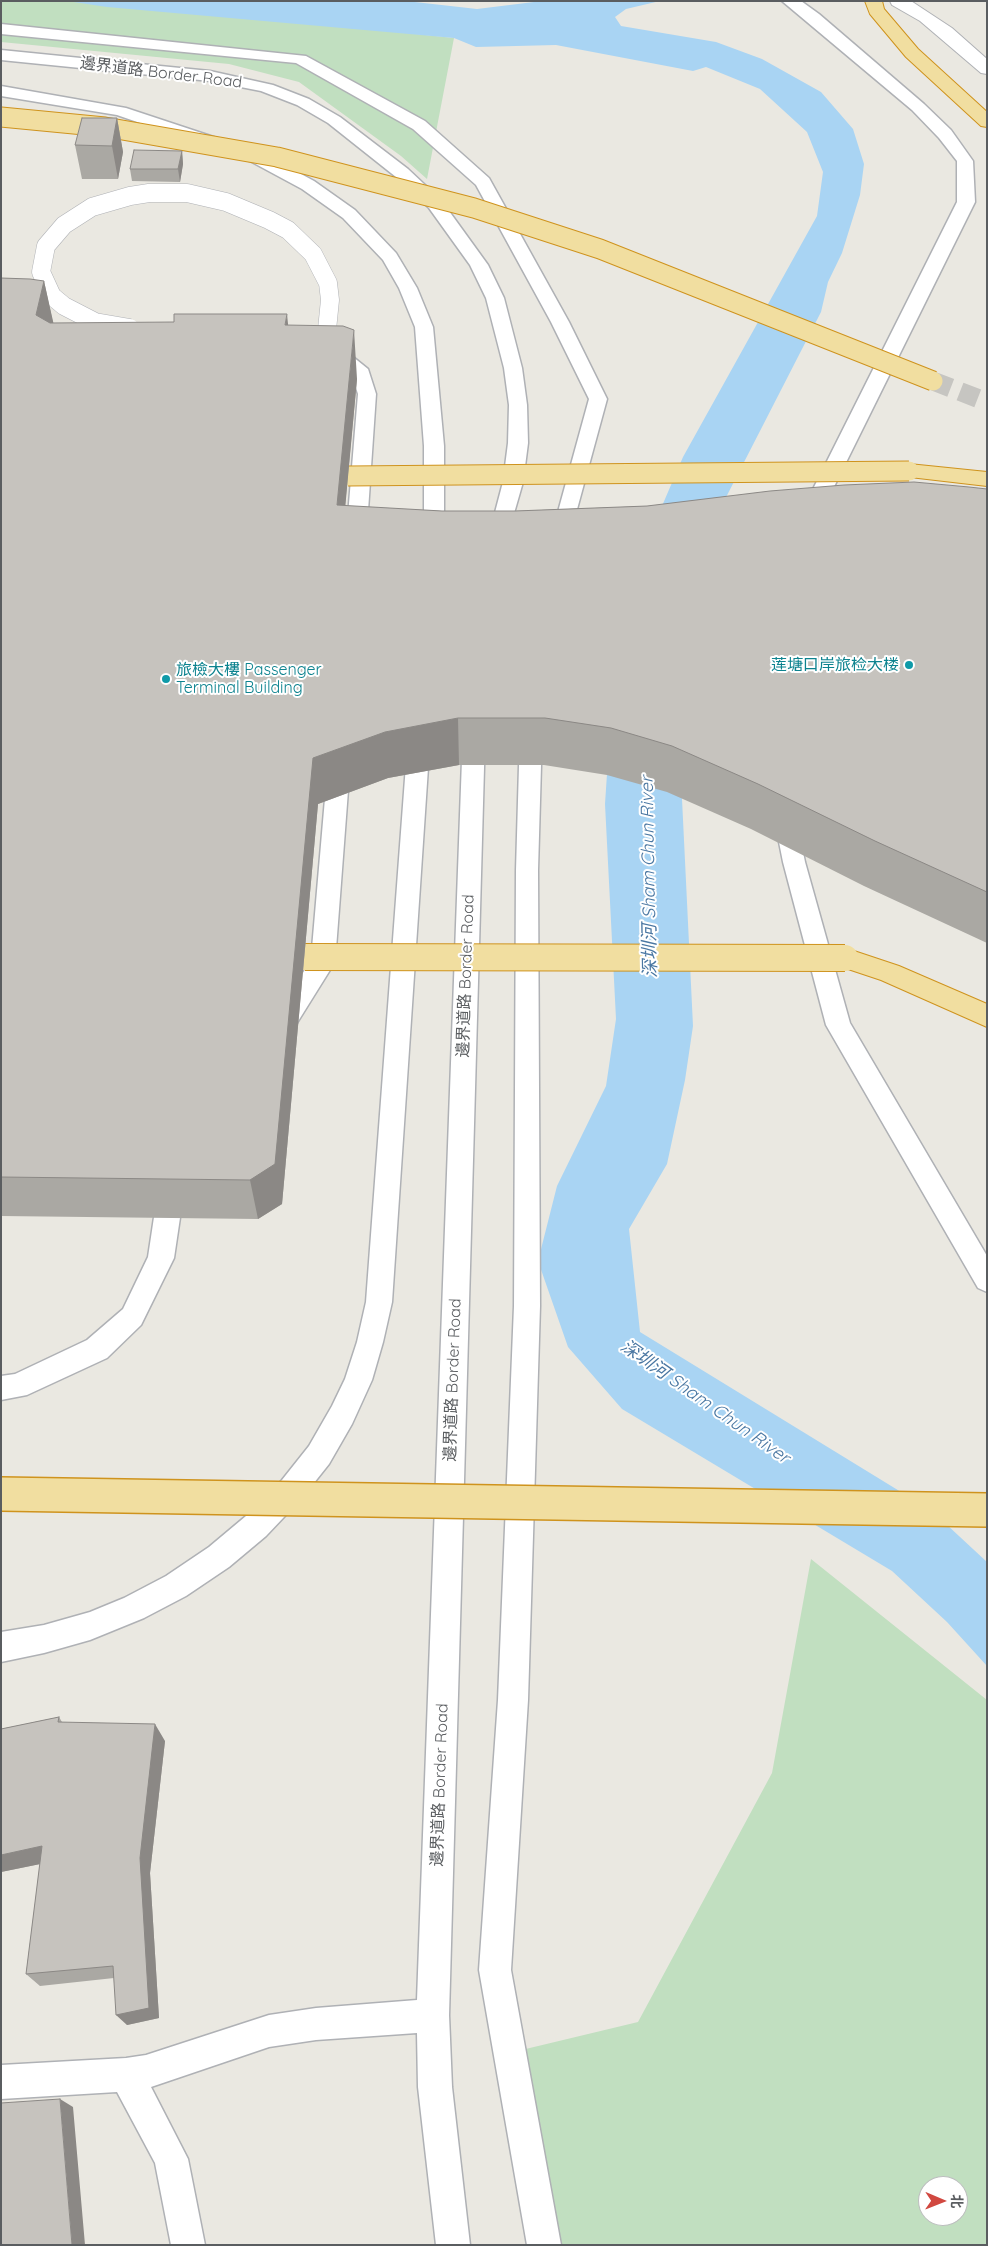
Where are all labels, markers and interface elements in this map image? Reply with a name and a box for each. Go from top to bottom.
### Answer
street label: 邊界道路 Border Road [79,54,243,92]
place label: 莲塘口岸旅检大楼 [771,655,899,675]
marker: 莲塘口岸旅检大楼 [903,659,915,671]
place label: 旅檢大樓 Passenger Terminal Building [176,660,322,698]
marker: 旅檢大樓 Passenger Terminal Building [160,673,172,685]
water label: 深圳河 Sham Chun River [636,776,662,978]
street label: 邊界道路 Border Road [454,894,478,1058]
street label: 邊界道路 Border Road [441,1298,465,1462]
water label: 深圳河 Sham Chun River [616,1335,794,1469]
street label: 邊界道路 Border Road [428,1703,452,1867]
north arrow [918,2176,968,2226]
text: 北 [948,2194,966,2208]

